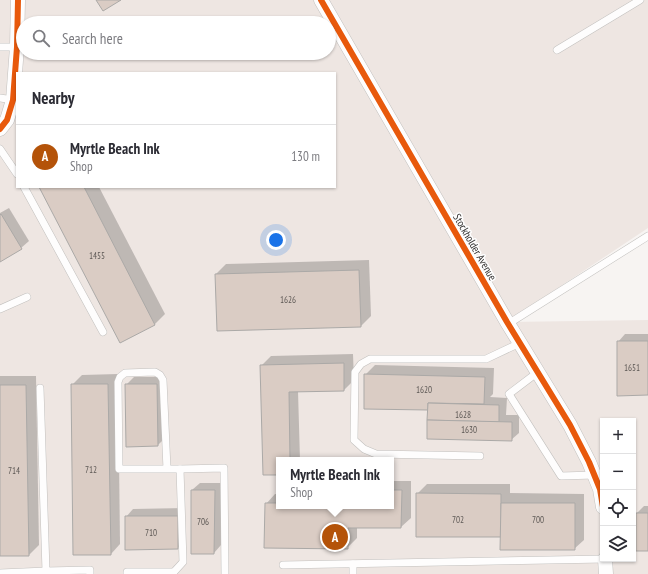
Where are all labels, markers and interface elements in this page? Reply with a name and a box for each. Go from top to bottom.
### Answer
search box [16,16,336,60]
icon: search [30,27,52,49]
text: Search here [62,29,123,48]
text: Nearby [32,87,75,109]
text: Myrtle Beach Ink [70,139,160,158]
text: A [42,148,48,165]
text: 130 m [291,148,320,165]
text: Shop [70,158,93,175]
street label: Stockholder Avenue [450,211,500,283]
your location [266,230,286,250]
house number: 1455 [89,250,105,261]
house number: 1626 [280,294,296,305]
house number: 1651 [624,362,640,373]
house number: 1620 [416,384,432,395]
house number: 1628 [455,409,471,420]
map controls [600,418,636,562]
button: + [600,418,636,454]
house number: 1630 [461,424,477,435]
button: − [600,454,636,490]
popup [276,457,394,509]
house number: 712 [85,464,97,475]
house number: 714 [8,465,20,476]
text: Myrtle Beach Ink [290,465,380,484]
text: Shop [290,484,313,501]
button: locate [600,490,636,526]
house number: 702 [452,514,464,525]
house number: 700 [532,514,544,525]
house number: 706 [197,516,209,527]
pin: A [322,522,348,552]
button: layers [600,526,636,562]
house number: 710 [145,527,157,538]

